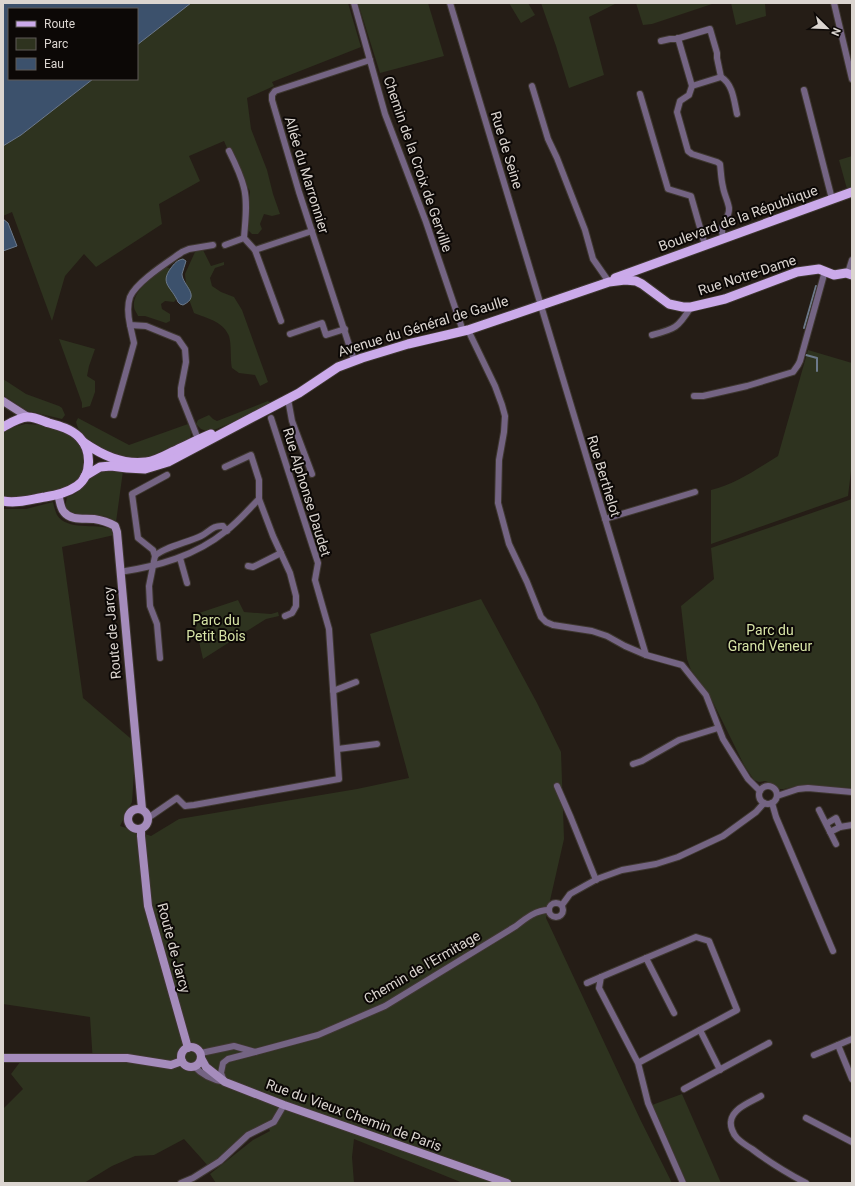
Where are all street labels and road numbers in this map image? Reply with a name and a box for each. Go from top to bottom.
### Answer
street label: Chemin de la Croix de Gerville [380,74,456,254]
street label: Rue de Seine [488,109,526,191]
street label: Allée du Marronnier [282,115,332,236]
street label: Boulevard de la République [656,182,820,254]
street label: Rue Notre-Dame [696,252,798,298]
street label: Avenue du Général de Gaulle [336,292,510,360]
street label: Rue Alphonse Daudet [280,426,334,559]
street label: Rue Berthelot [584,433,624,519]
street label: Route de Jarcy [100,586,124,680]
street label: Route de Jarcy [154,901,194,995]
street label: Chemin de l'Ermitage [361,927,483,1007]
street label: Rue du Vieux Chemin de Paris [264,1076,444,1154]

